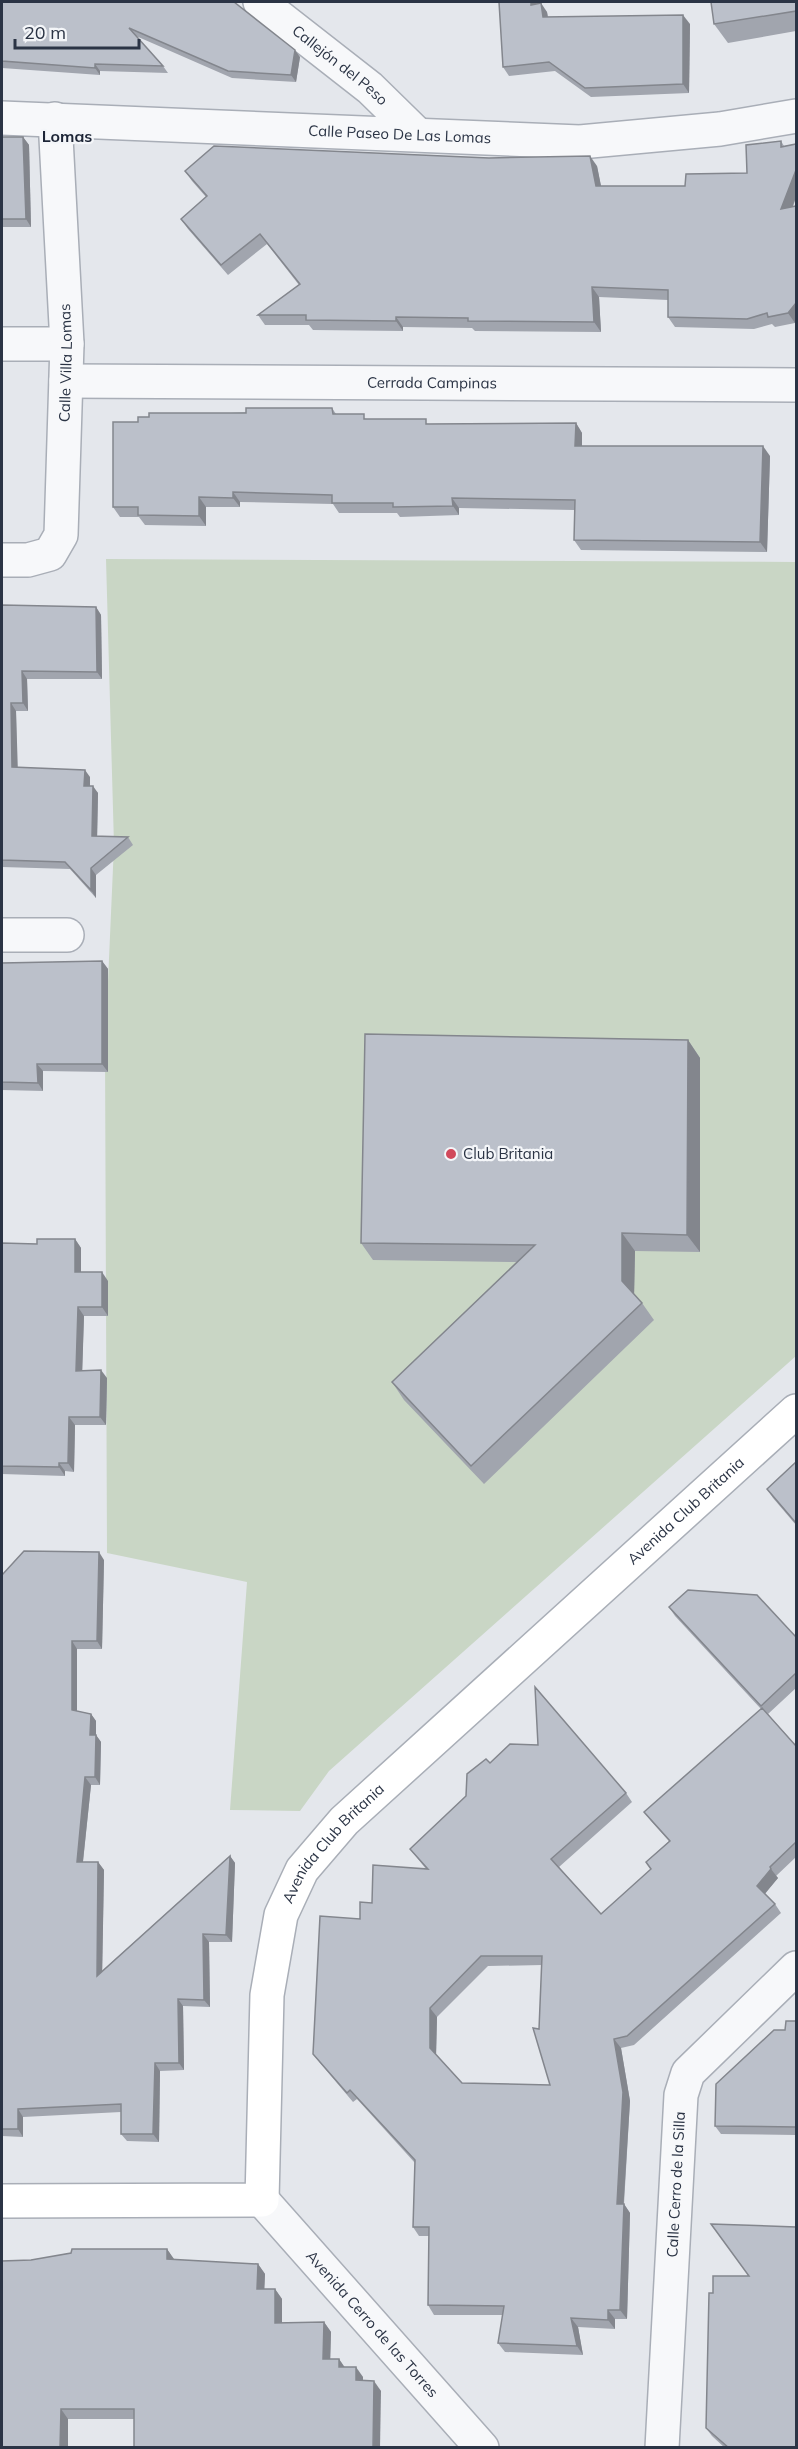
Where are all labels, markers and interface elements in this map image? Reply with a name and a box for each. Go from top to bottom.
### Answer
scale bar [15,12,140,50]
text: 20 m [24,21,66,44]
street label: Callejón del Peso [289,21,392,109]
street label: Calle Paseo De Las Lomas [308,121,492,147]
district label: Lomas [42,126,92,146]
street label: Calle Villa Lomas [55,303,76,422]
street label: Cerrada Campinas [367,373,497,392]
place label: Club Britania [463,1144,553,1163]
marker: Club Britania [444,1147,458,1161]
street label: Avenida Club Britania [623,1453,748,1568]
street label: Avenida Club Britania [278,1779,388,1906]
street label: Calle Cerro de la Silla [662,2111,689,2258]
street label: Avenida Cerro de las Torres [302,2246,443,2401]

